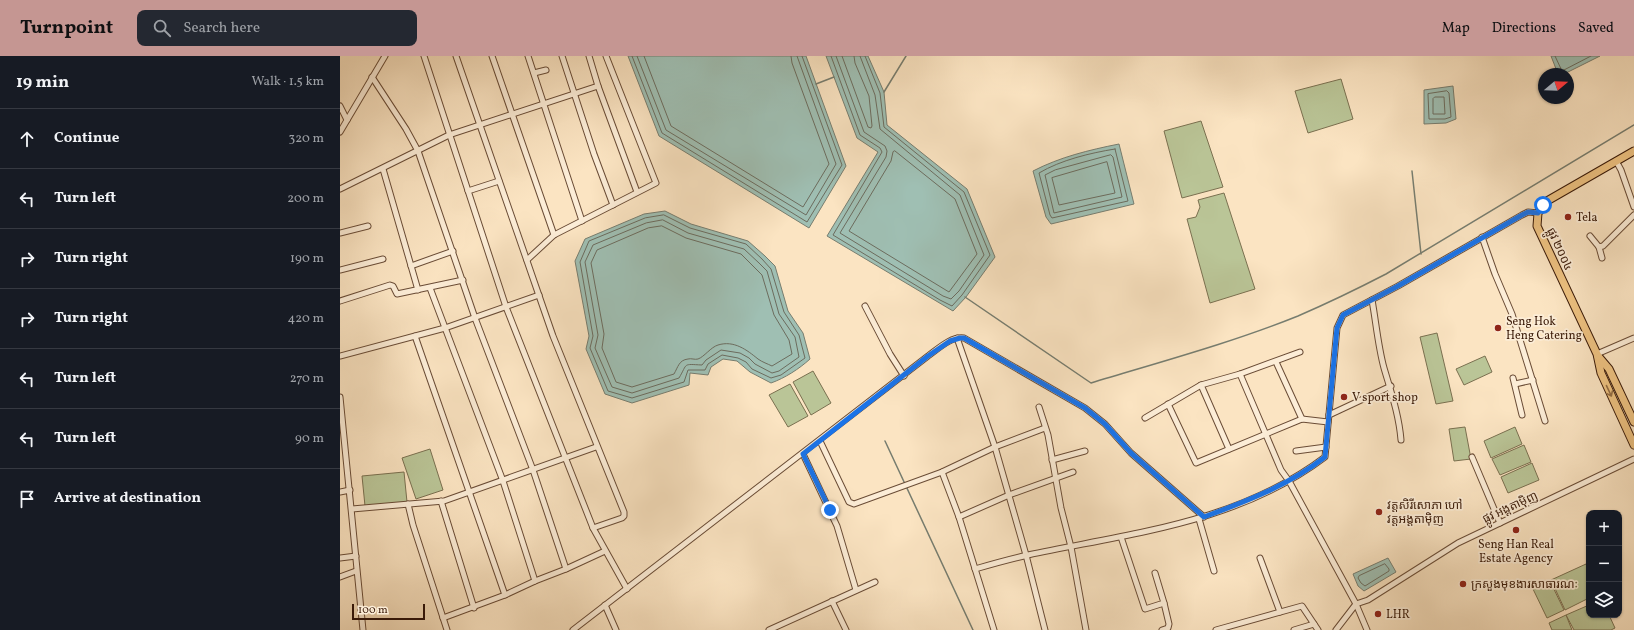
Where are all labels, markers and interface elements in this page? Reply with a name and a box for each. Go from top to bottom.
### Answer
search box [137,10,417,46]
text: Turnpoint [20,15,113,41]
icon: search [151,17,173,39]
text: Search here [183,18,260,39]
text: Map [1442,19,1470,38]
text: Directions [1492,19,1556,38]
text: Saved [1578,19,1614,38]
north arrow [1538,68,1574,104]
text: 19 min [16,71,69,94]
text: Walk · 1.5 km [251,73,324,91]
icon: ahead [16,128,38,150]
text: Continue [54,128,119,149]
text: 320 m [289,130,324,148]
icon: left [16,188,38,210]
text: Turn left [54,188,116,209]
text: 200 m [287,190,324,208]
route start [1534,196,1552,214]
place label: Tela [1576,210,1597,226]
marker: Tela [1563,212,1573,222]
street label: ផ្លូវ ២០០៤ [1541,225,1576,274]
icon: right [16,248,38,270]
text: Turn right [54,248,128,269]
text: 190 m [290,250,324,268]
icon: right [16,308,38,330]
text: Turn right [54,308,128,329]
text: 420 m [287,310,324,328]
place label: Seng Hok Heng Catering [1506,314,1582,344]
marker: Seng Hok Heng Catering [1493,323,1503,333]
icon: left [16,368,38,390]
text: Turn left [54,368,116,389]
text: 270 m [290,370,324,388]
one-way arrow [1606,385,1613,397]
place label: V sport shop [1352,390,1418,406]
marker: V sport shop [1339,392,1349,402]
icon: left [16,428,38,450]
text: Turn left [54,428,116,449]
text: 90 m [295,430,324,448]
icon: arrive [16,488,38,510]
text: Arrive at destination [54,488,201,509]
street label: ផ្លូវ អង្តតាម៉ិញ [1480,488,1541,529]
place label: វត្តសិរីសោភា ហៅ វត្តអង្តតាម៉ិញ [1387,498,1463,528]
route end [821,501,839,519]
marker: វត្តសិរីសោភា ហៅ វត្តអង្តតាម៉ិញ [1374,507,1384,517]
map controls [1586,510,1622,618]
button: + [1586,510,1622,546]
marker: Seng Han Real Estate Agency [1511,525,1521,535]
place label: Seng Han Real Estate Agency [1478,537,1554,567]
button: − [1586,546,1622,582]
place label: ក្រសួងមុខងារសាធារណៈ [1471,577,1578,593]
marker: ក្រសួងមុខងារសាធារណៈ [1458,579,1468,589]
button: layers [1586,582,1622,618]
scale bar [352,602,425,621]
text: 100 m [358,603,388,618]
place label: LHR [1386,607,1410,623]
marker: LHR [1373,609,1383,619]

